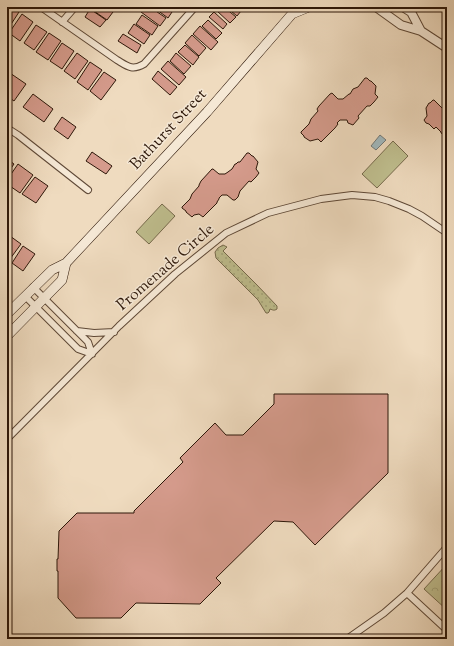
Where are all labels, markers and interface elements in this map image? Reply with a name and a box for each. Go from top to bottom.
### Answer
street label: Bathurst Street [125,84,213,176]
street label: Promenade Circle [112,219,220,317]

